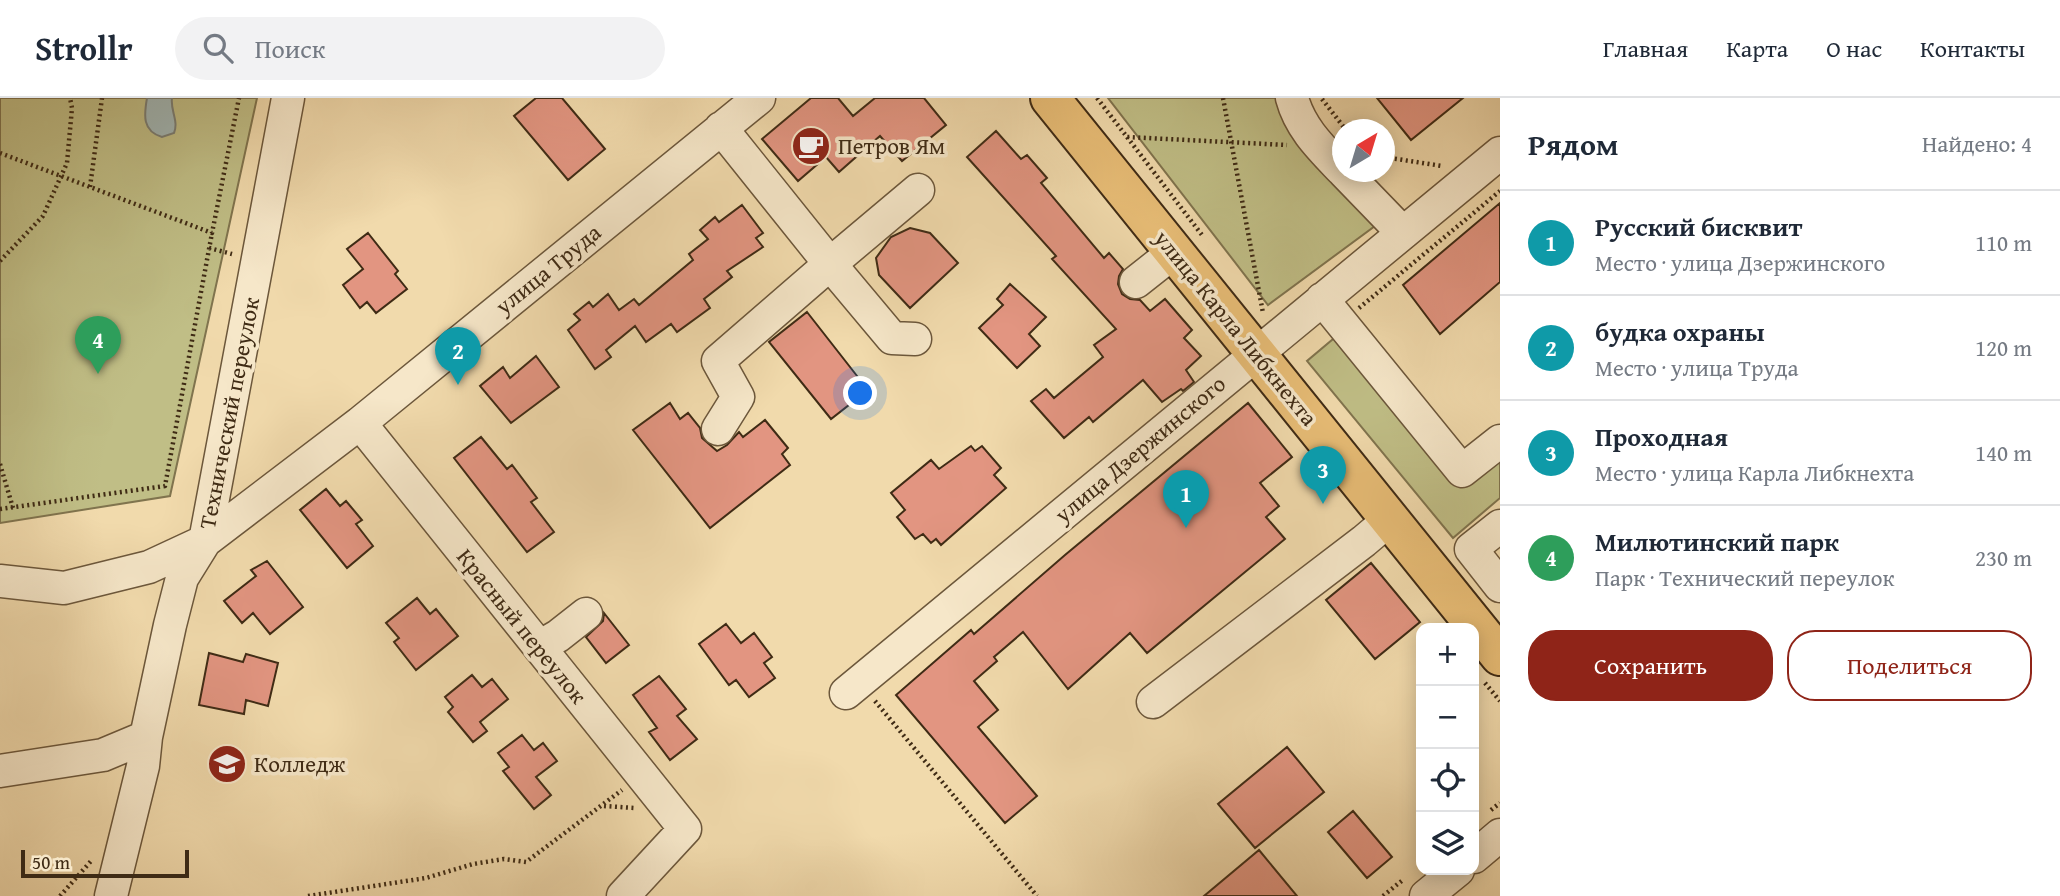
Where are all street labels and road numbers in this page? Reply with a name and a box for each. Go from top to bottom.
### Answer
street label: улица Труда [487,216,608,322]
street label: улица Карла Либкнехта [1146,222,1326,433]
street label: Технический переулок [190,294,267,532]
street label: улица Дзержинского [1046,367,1232,531]
street label: Красный переулок [449,541,595,710]

